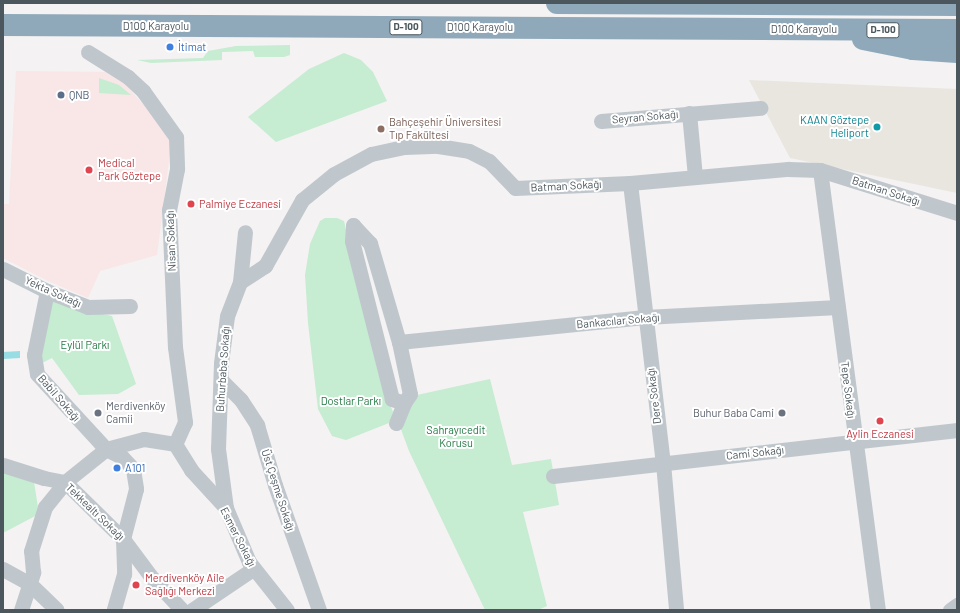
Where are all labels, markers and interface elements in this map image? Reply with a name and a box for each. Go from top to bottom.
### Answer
street label: D100 Karayolu [123,19,189,33]
road number: D-100 [389,19,423,35]
street label: D100 Karayolu [447,20,513,34]
street label: D100 Karayolu [771,22,837,36]
road number: D-100 [866,22,900,38]
place label: İtimat [178,40,206,54]
marker: İtimat [165,42,175,52]
place label: QNB [69,88,90,102]
marker: QNB [56,90,66,100]
street label: Seyran Sokağı [611,108,679,126]
place label: KAAN Göztepe Heliport [800,114,869,140]
place label: Bahçeşehir Üniversitesi Tıp Fakültesi [389,116,501,142]
marker: KAAN Göztepe Heliport [872,122,882,132]
marker: Bahçeşehir Üniversitesi Tıp Fakültesi [376,124,386,134]
place label: Medical Park Göztepe [98,157,161,183]
marker: Medical Park Göztepe [83,164,95,176]
street label: Batman Sokağı [850,174,922,208]
street label: Batman Sokağı [530,178,602,194]
place label: Palmiye Eczanesi [199,197,281,211]
marker: Palmiye Eczanesi [186,199,196,209]
street label: Nisan Sokağı [163,210,179,272]
street label: Yekta Sokağı [23,274,83,310]
street label: Bankacılar Sokağı [576,311,660,331]
street label: Buhurbaba Sokağı [213,326,233,412]
park label: Eylül Parkı [61,338,109,352]
street label: Tepe Sokağı [838,361,858,419]
street label: Dere Sokağı [644,367,664,425]
street label: Babil Sokağı [35,372,83,424]
park label: Dostlar Parkı [321,394,381,408]
place label: Merdivenköy Camii [106,400,165,426]
place label: Buhur Baba Cami [693,406,774,420]
marker: Merdivenköy Camii [93,408,103,418]
marker: Buhur Baba Cami [777,408,787,418]
marker: Aylin Eczanesi [875,416,885,426]
park label: Sahrayıcedit Korusu [426,424,486,450]
place label: Aylin Eczanesi [846,427,914,441]
street label: Cami Sokağı [725,443,785,463]
street label: Üst Çeşme Sokağı [259,447,297,533]
place label: A101 [125,461,145,475]
marker: A101 [112,463,122,473]
street label: Tekkealtı Sokağı [63,481,127,543]
street label: Esmer Sokağı [217,505,259,569]
place label: Merdivenköy Aile Sağlığı Merkezi [145,572,224,598]
marker: Merdivenköy Aile Sağlığı Merkezi [130,579,142,591]

